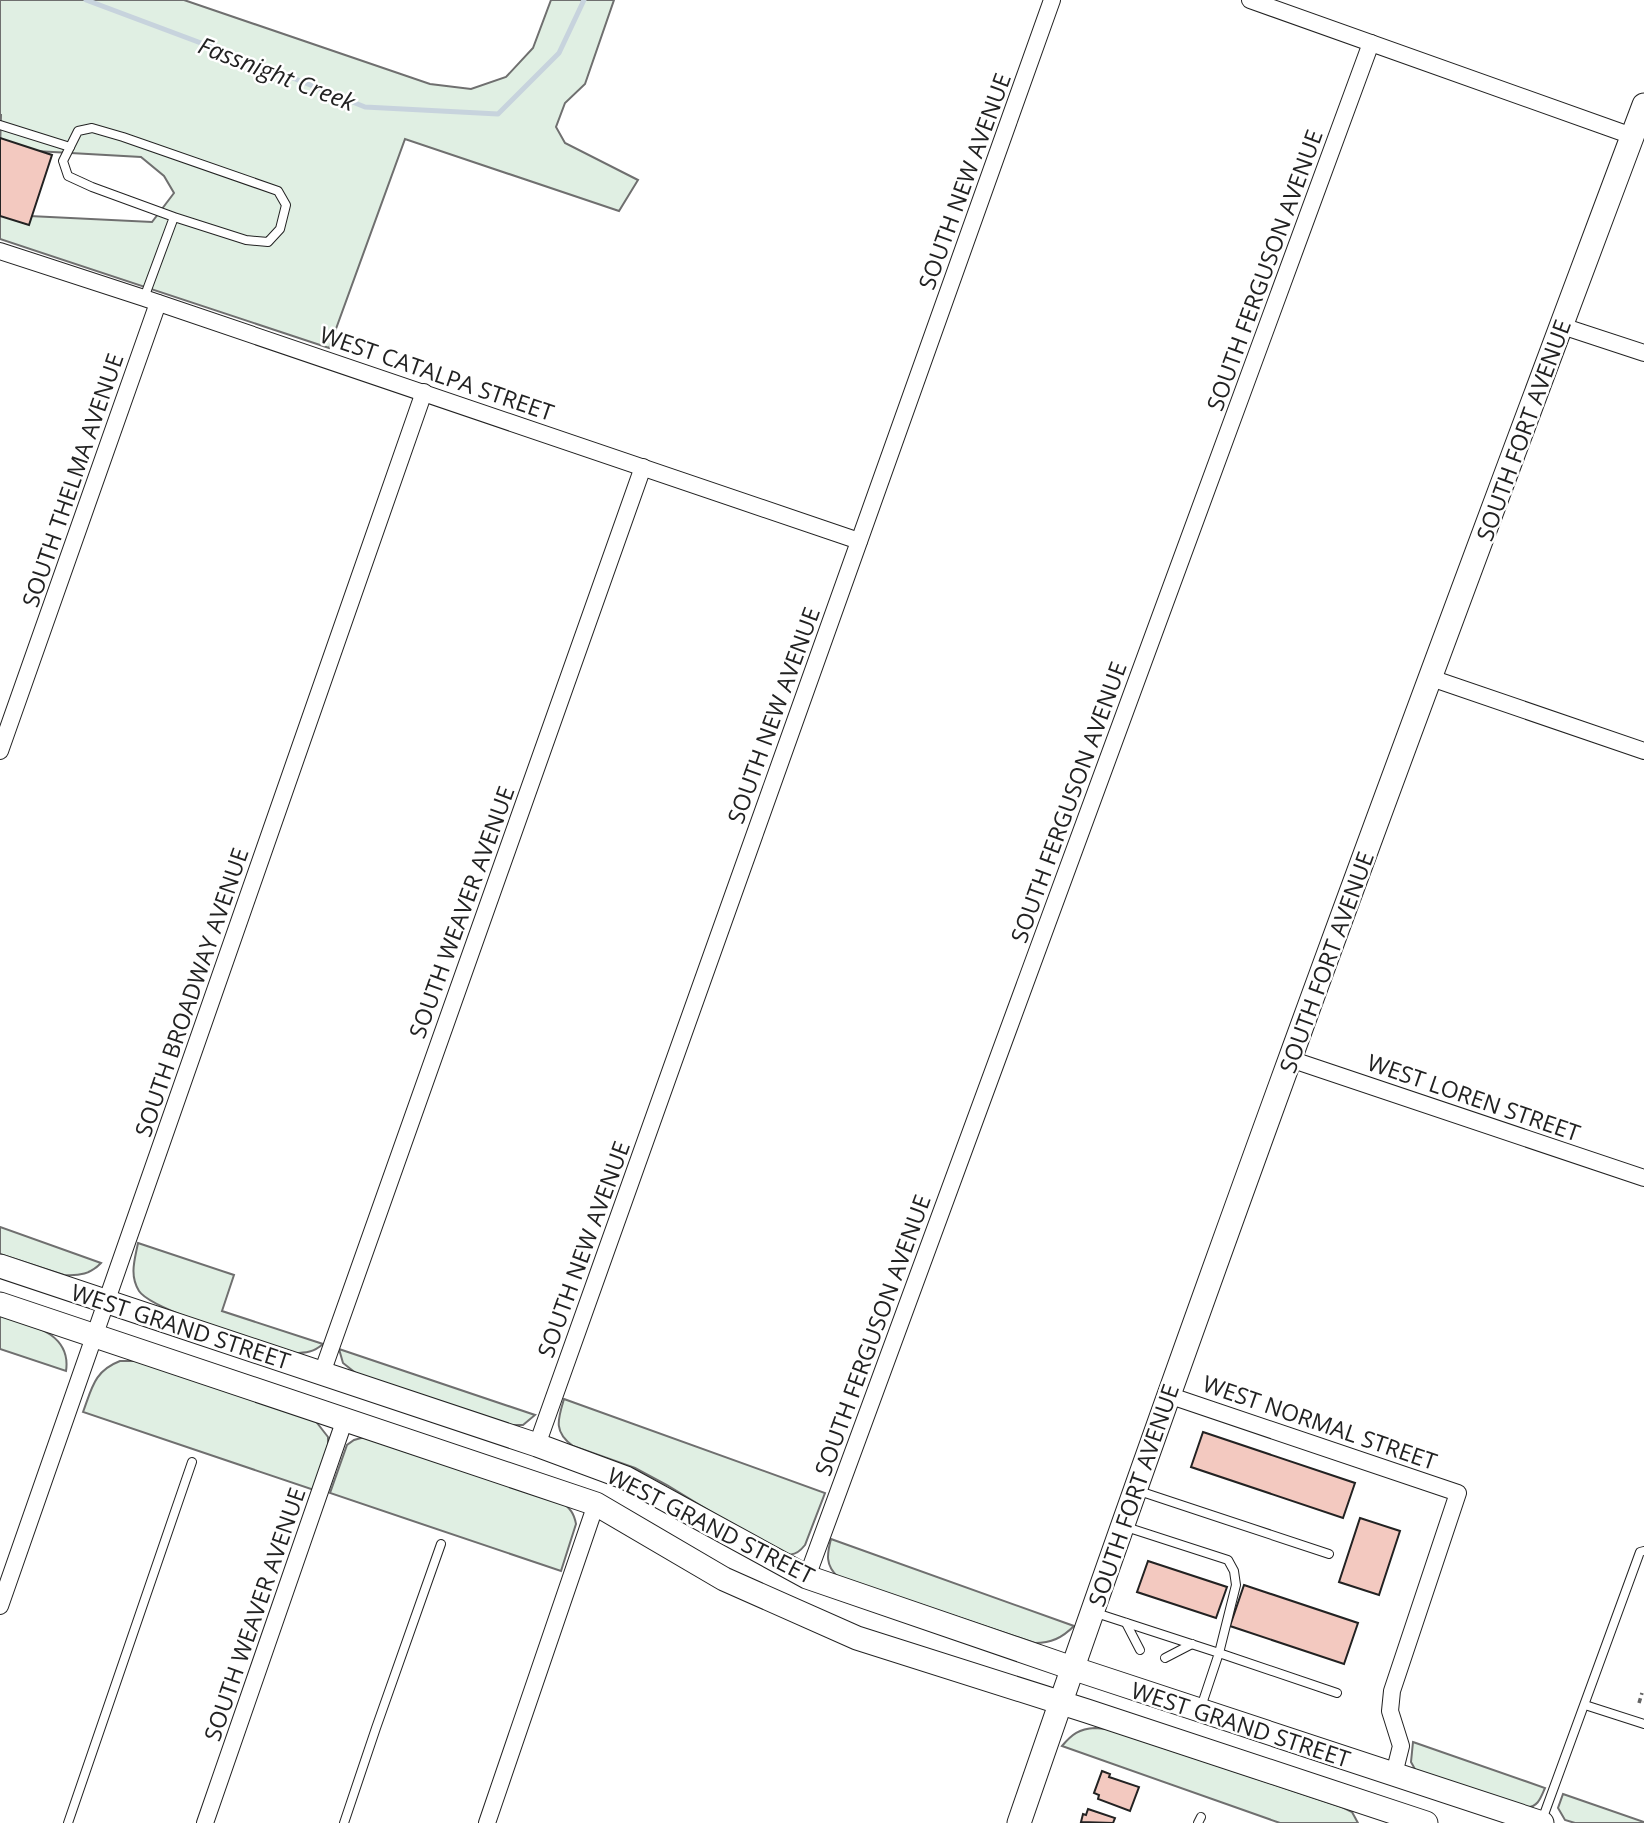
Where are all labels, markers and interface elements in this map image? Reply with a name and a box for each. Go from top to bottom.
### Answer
water label: Fassnight Creek [194,28,361,118]
street label: SOUTH NEW AVENUE [910,68,1018,294]
street label: SOUTH FERGUSON AVENUE [1198,125,1330,415]
street label: SOUTH FORT AVENUE [1468,315,1578,545]
street label: WEST CATALPA STREET [316,318,559,428]
street label: SOUTH THELMA AVENUE [14,349,130,611]
street label: SOUTH NEW AVENUE [719,602,827,828]
street label: SOUTH FERGUSON AVENUE [1002,657,1134,947]
street label: SOUTH WEAVER AVENUE [400,782,522,1042]
street label: SOUTH BROADWAY AVENUE [126,843,256,1141]
street label: SOUTH FORT AVENUE [1271,847,1381,1077]
street label: WEST LOREN STREET [1363,1046,1585,1149]
street label: SOUTH NEW AVENUE [529,1136,637,1362]
street label: SOUTH FERGUSON AVENUE [806,1190,938,1480]
street label: WEST GRAND STREET [67,1275,295,1377]
street label: WEST NORMAL STREET [1199,1367,1442,1477]
street label: SOUTH FORT AVENUE [1080,1379,1186,1611]
street label: WEST GRAND STREET [602,1459,820,1591]
street label: SOUTH WEAVER AVENUE [196,1483,312,1745]
street label: WEST GRAND STREET [1127,1673,1355,1775]

